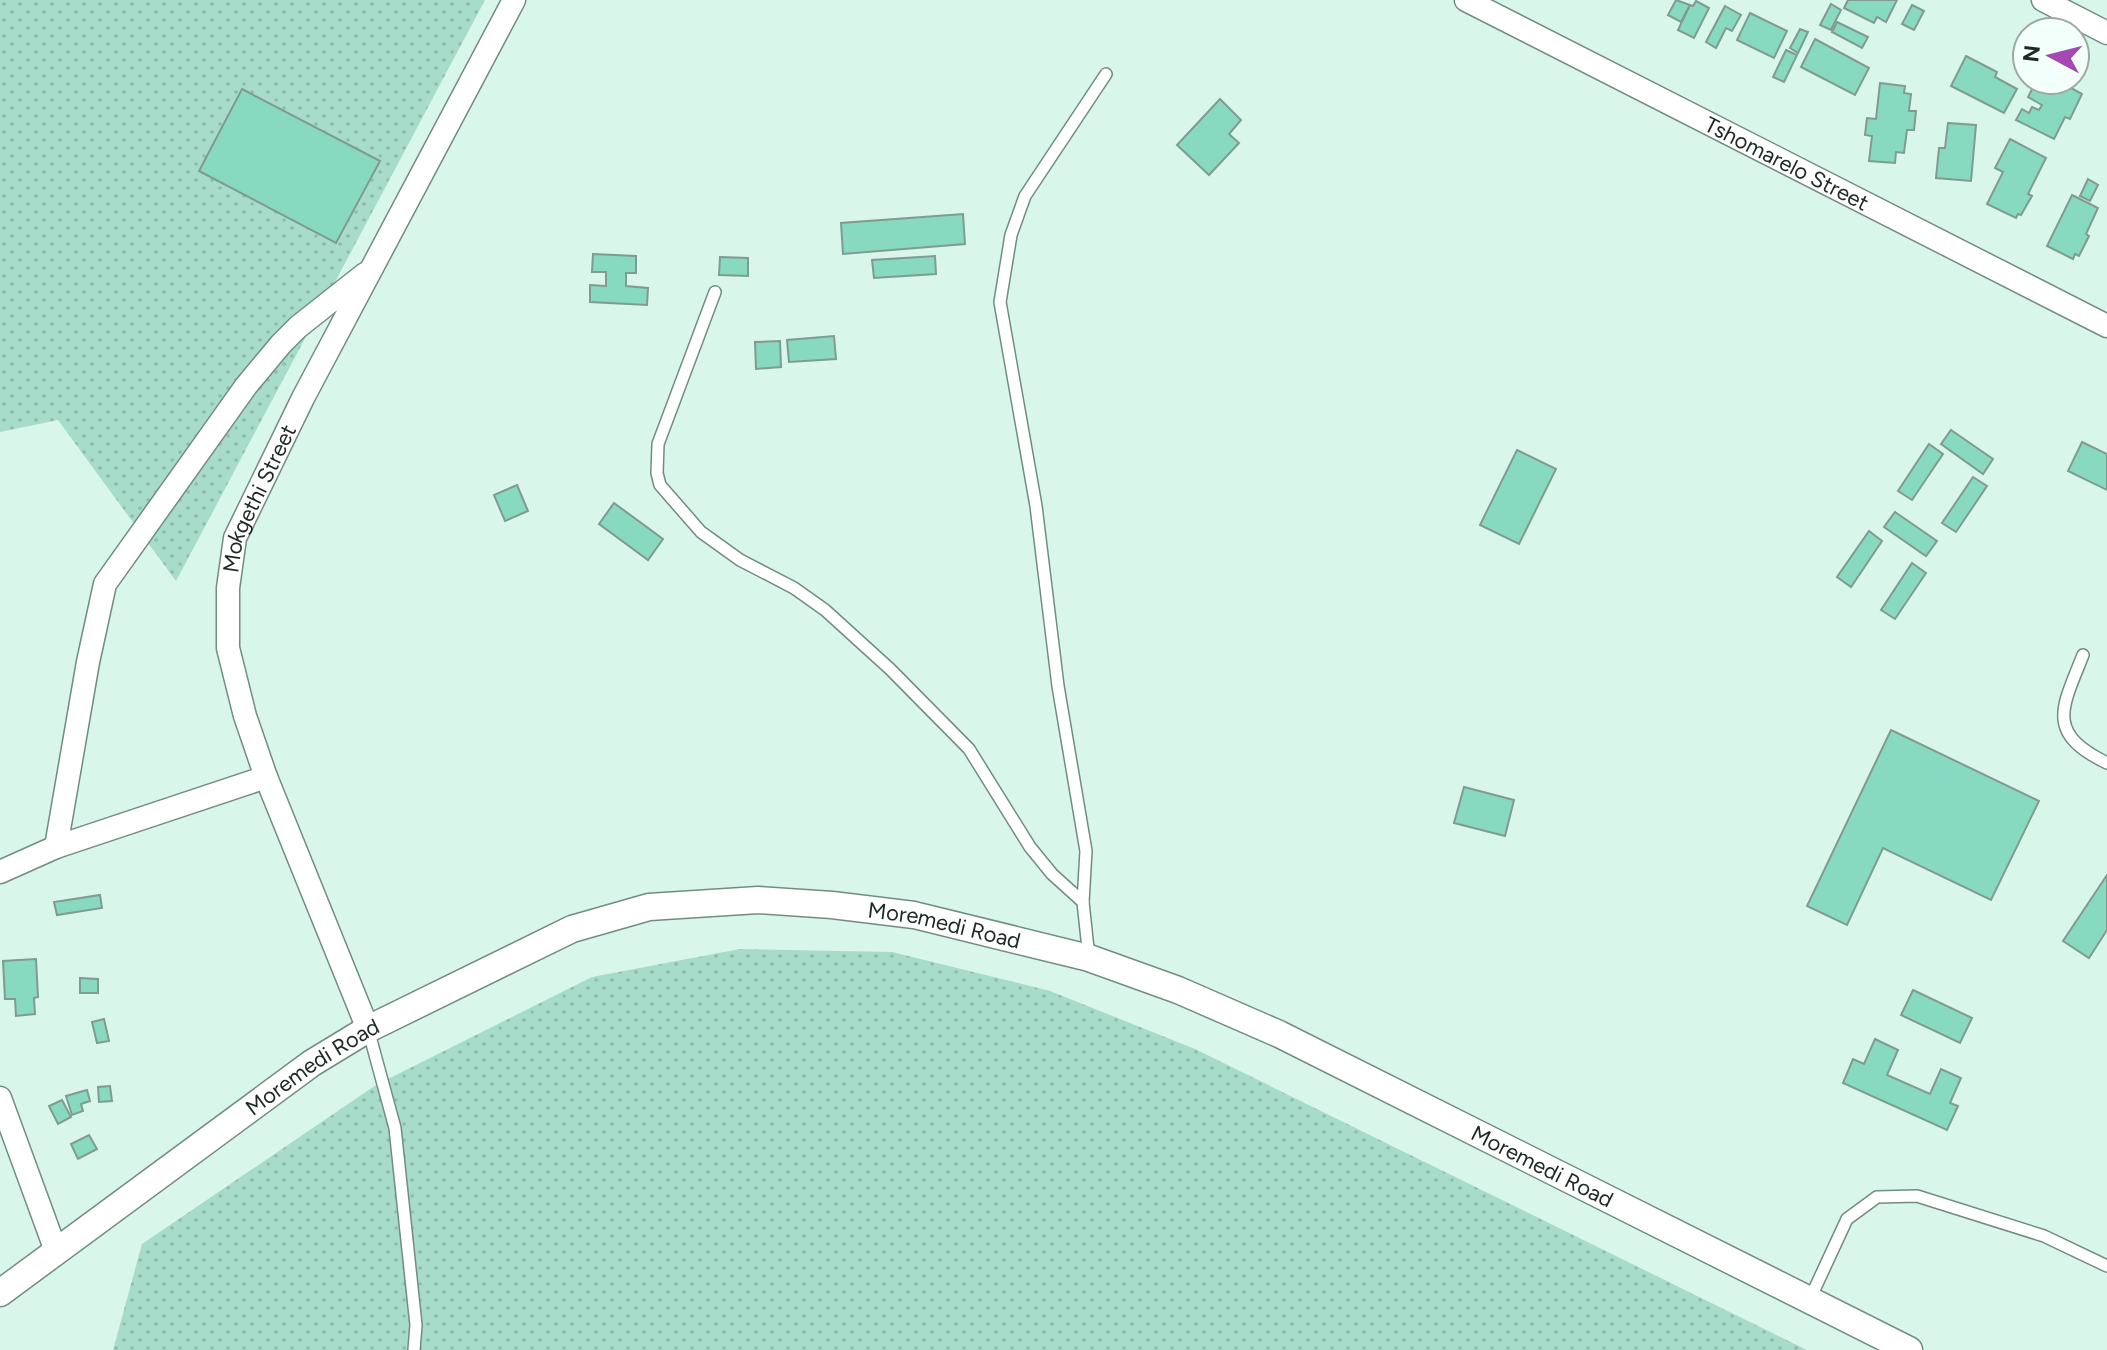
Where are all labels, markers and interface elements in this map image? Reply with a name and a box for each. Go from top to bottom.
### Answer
north arrow [2011,16,2091,96]
text: N [2017,44,2046,64]
street label: Tshomarelo Street [1700,111,1873,217]
street label: Mokgethi Street [217,420,302,574]
street label: Moremedi Road [866,896,1023,955]
street label: Moremedi Road [240,1013,384,1121]
street label: Moremedi Road [1466,1120,1618,1214]

